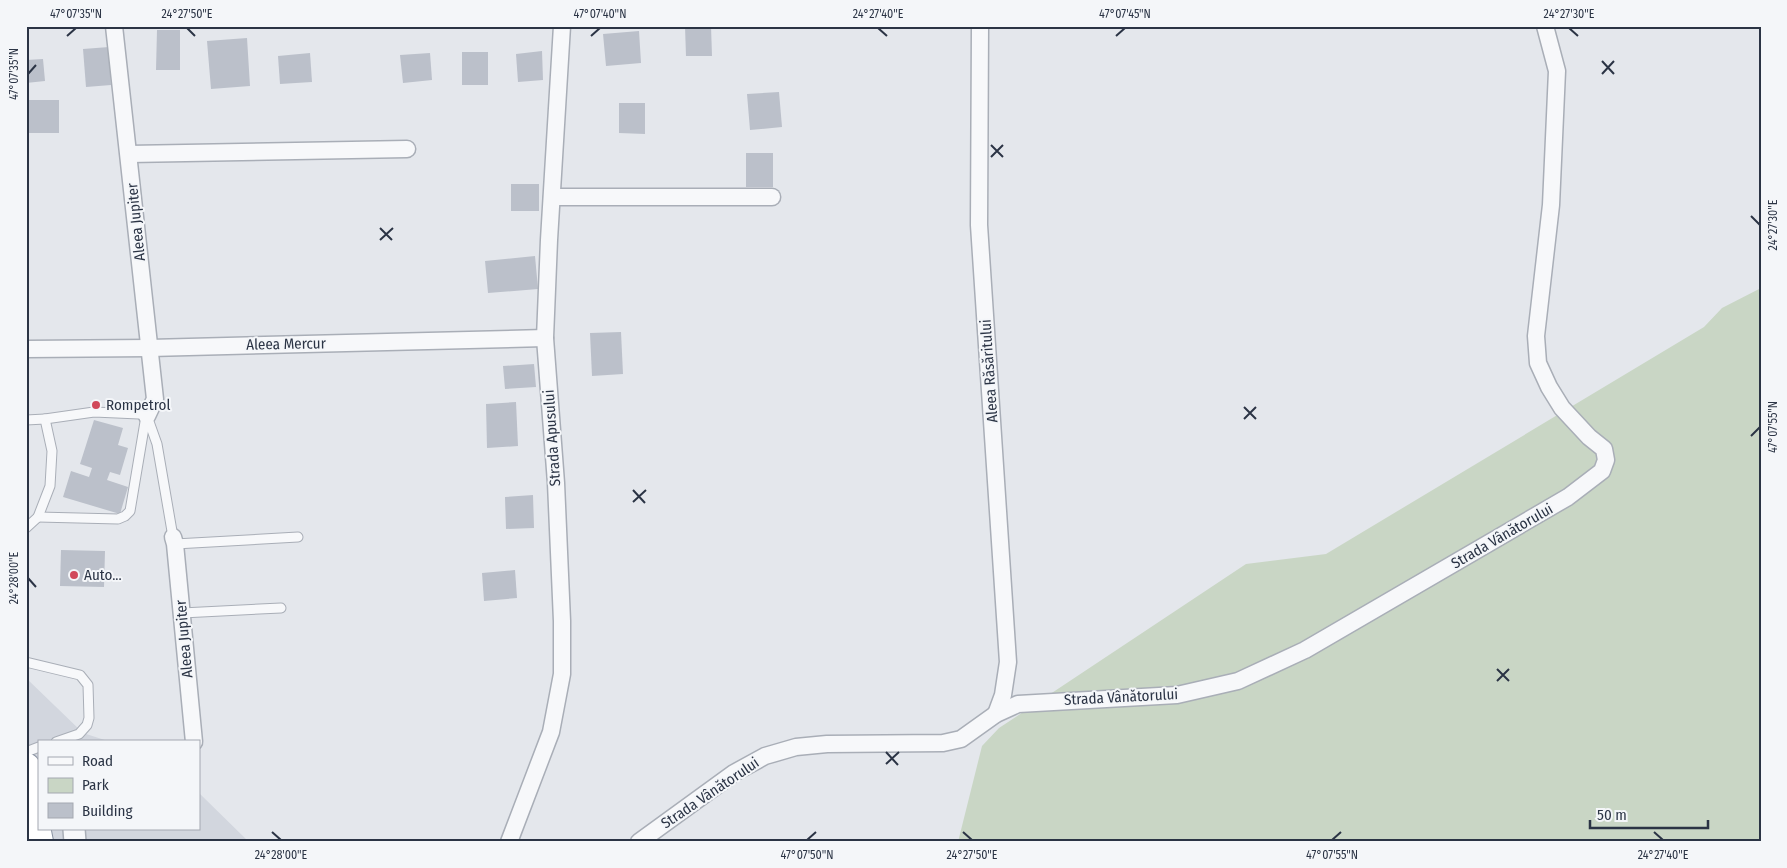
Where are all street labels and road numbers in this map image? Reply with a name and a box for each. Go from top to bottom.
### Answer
street label: Aleea Jupiter [123,181,149,262]
street label: Aleea Răsăritului [976,319,1002,423]
street label: Aleea Mercur [246,334,327,354]
street label: Strada Apusului [540,389,564,487]
street label: Strada Vânătorului [1448,500,1556,572]
street label: Aleea Jupiter [172,598,196,679]
street label: Strada Vânătorului [1063,685,1179,709]
street label: Strada Vânătorului [658,754,762,832]

